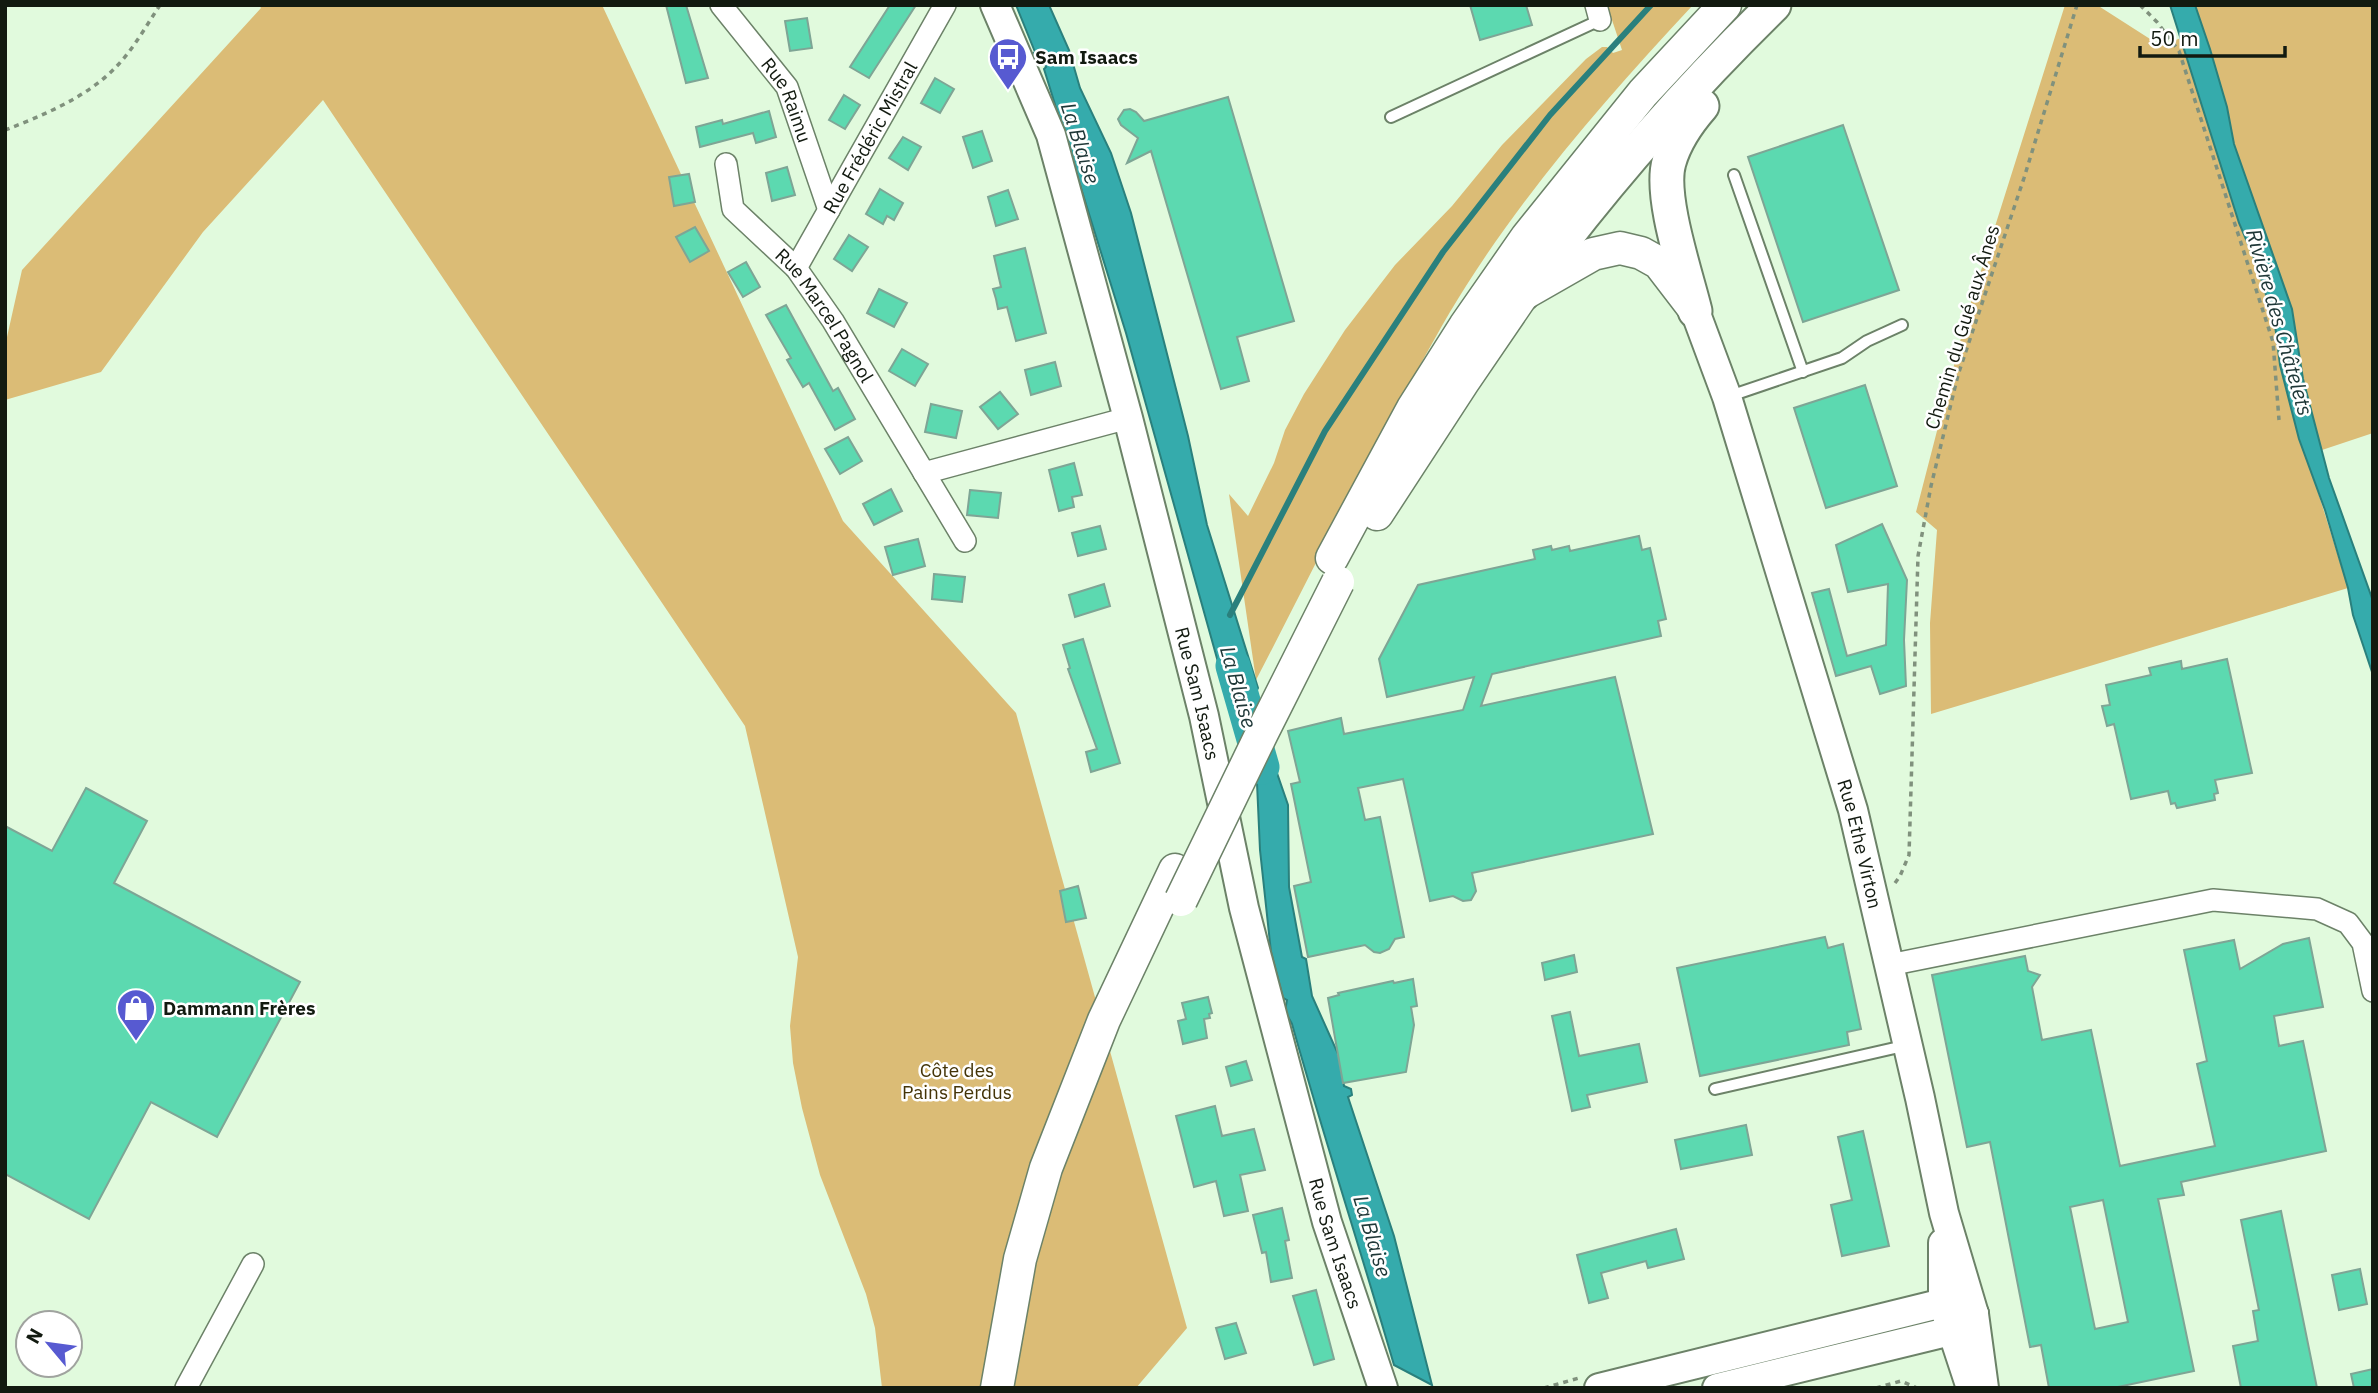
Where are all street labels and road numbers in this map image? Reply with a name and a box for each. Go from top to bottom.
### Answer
street label: Rue Raimu [756,53,817,146]
street label: Rue Frédéric Mistral [817,57,923,218]
street label: Chemin du Gué aux Ânes [1919,222,2005,432]
street label: Rue Marcel Pagnol [770,243,879,387]
street label: Rue Sam Isaacs [1170,624,1225,762]
street label: Rue Ethe Virton [1832,776,1888,911]
street label: Rue Sam Isaacs [1304,1175,1367,1312]

